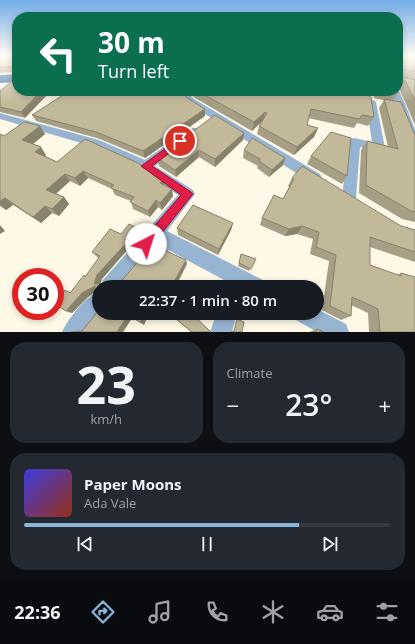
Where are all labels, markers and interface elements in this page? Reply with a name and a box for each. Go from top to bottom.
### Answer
text: 30 m [98,23,165,61]
icon: left [32,28,84,80]
text: Turn left [98,59,169,83]
pin [163,124,197,158]
icon: arrive [169,130,191,152]
position arrow [125,223,167,265]
speed limit sign: 30 [12,268,64,320]
text: 22:37 · 1 min · 80 m [139,290,277,310]
text: 23 [77,348,136,419]
text: Climate [227,364,272,382]
text: 23° [285,384,332,425]
text: − [227,390,239,420]
text: + [378,390,391,420]
text: km/h [90,410,122,428]
text: Paper Moons [84,474,182,494]
text: Ada Vale [84,494,136,512]
icon: previous [74,533,96,555]
icon: pause [196,533,218,555]
icon: next [319,533,341,555]
icon: directions [89,598,117,626]
icon: music [146,598,174,626]
icon: phone [203,598,231,626]
icon: climate [259,598,287,626]
icon: car [316,598,344,626]
icon: filters [373,598,401,626]
text: 22:36 [14,600,61,624]

